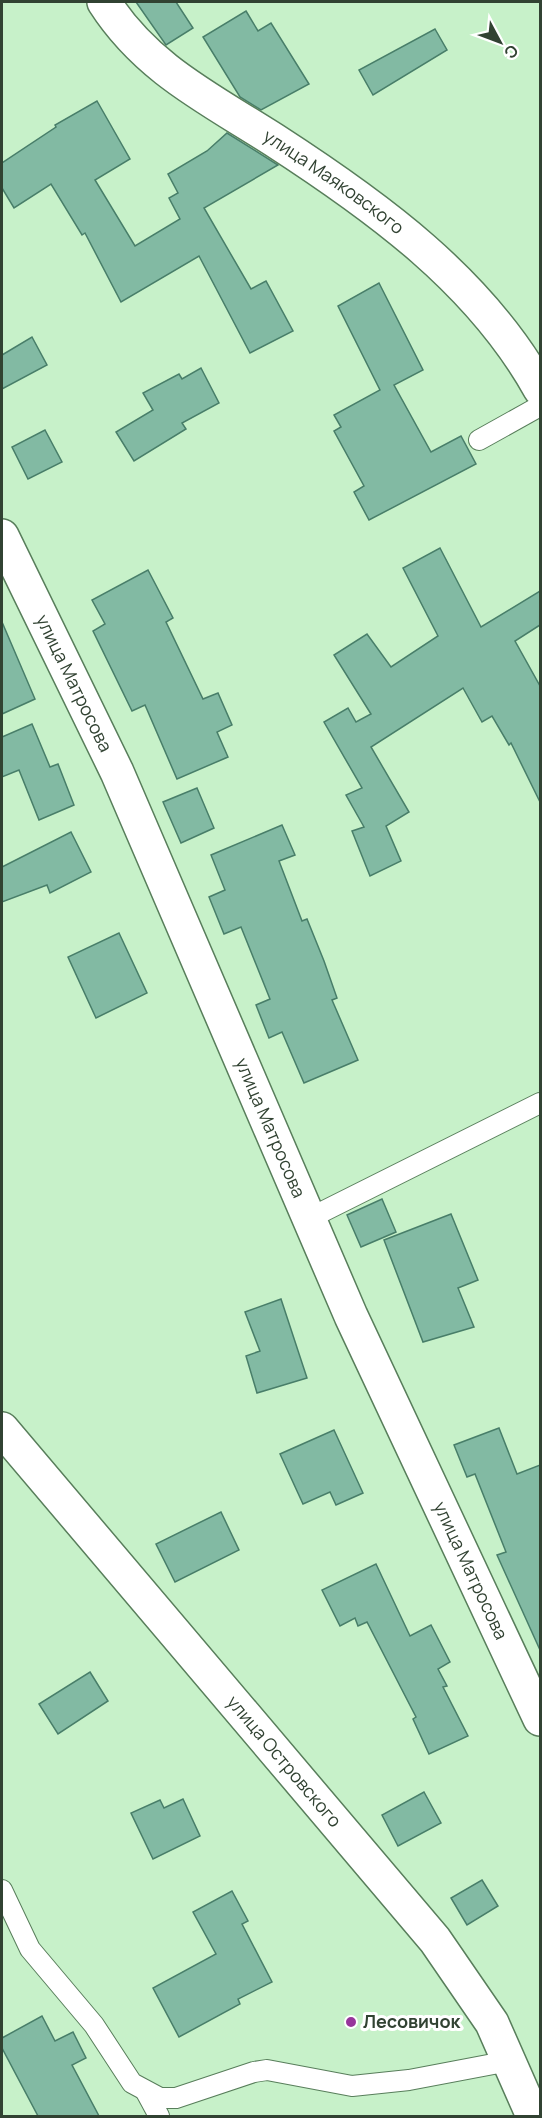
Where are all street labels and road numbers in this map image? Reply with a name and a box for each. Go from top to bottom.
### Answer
street label: улица Маяковского [259,123,410,239]
street label: улица Матросова [31,610,118,756]
street label: улица Матросова [230,1054,312,1201]
street label: улица Матросова [429,1497,514,1643]
street label: улица Островского [222,1690,347,1832]

